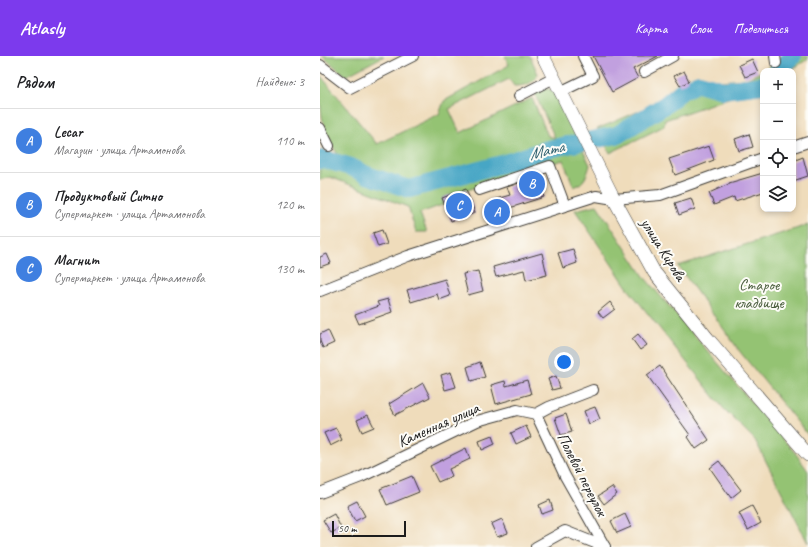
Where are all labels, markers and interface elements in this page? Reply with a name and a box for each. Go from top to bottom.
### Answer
text: Atlasly [20,16,64,40]
text: Карта [635,20,667,37]
text: Слои [689,20,712,37]
text: Поделиться [734,20,788,37]
map controls [760,68,796,212]
button: + [760,68,796,104]
text: Рядом [16,72,54,93]
text: Найдено: 3 [256,74,304,90]
button: − [760,104,796,140]
text: Lecar [54,123,82,142]
text: A [26,133,32,149]
text: 110 m [276,133,304,149]
water label: Мата [527,136,568,165]
button: locate [760,140,796,176]
text: Магазин · улица Артамонова [54,142,185,158]
pin: B [519,169,545,199]
button: layers [760,176,796,212]
text: Продуктовый Ситно [54,187,162,206]
pin: C [446,191,472,221]
text: B [26,197,32,213]
text: 120 m [276,197,304,213]
pin: A [484,197,510,227]
text: Супермаркет · улица Артамонова [54,206,205,222]
street label: улица Кирова [635,213,691,286]
text: Магнит [54,251,99,270]
text: C [26,261,32,277]
text: 130 m [276,261,304,277]
text: Супермаркет · улица Артамонова [54,270,205,286]
park label: Старое кладбище [734,275,786,313]
your location [554,352,574,372]
street label: Каменная улица [395,398,483,452]
street label: Полевой переулок [553,429,613,521]
scale bar [332,519,406,538]
text: 50 m [338,521,357,535]

